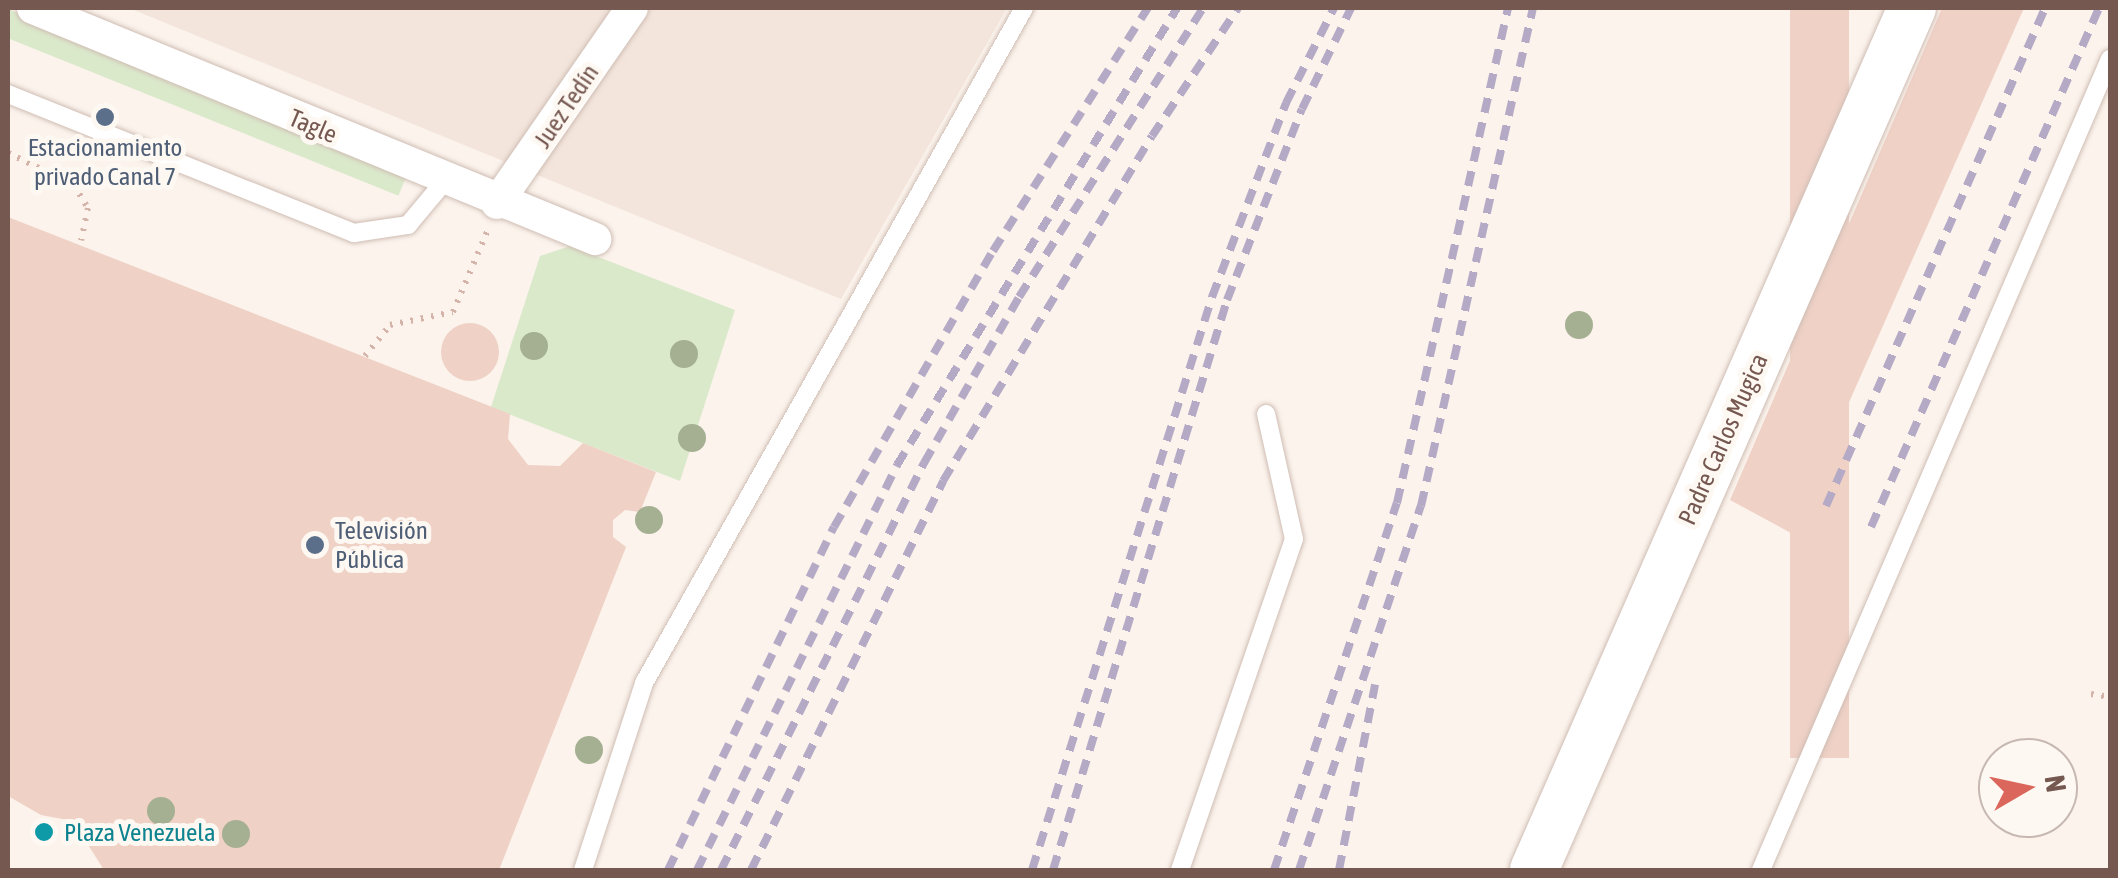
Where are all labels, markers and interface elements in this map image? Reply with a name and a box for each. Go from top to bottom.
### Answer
street label: Juez Tedín [527,59,605,153]
street label: Tagle [284,103,342,149]
marker: Estacionamiento privado Canal 7 [94,106,116,128]
place label: Estacionamiento privado Canal 7 [28,133,182,192]
street label: Padre Carlos Mugica [1672,349,1774,529]
place label: Televisión Pública [335,516,428,575]
marker: Televisión Pública [304,534,326,556]
north arrow [1978,738,2078,838]
text: N [2039,773,2073,794]
place label: Plaza Venezuela [64,817,216,847]
marker: Plaza Venezuela [33,821,55,843]

